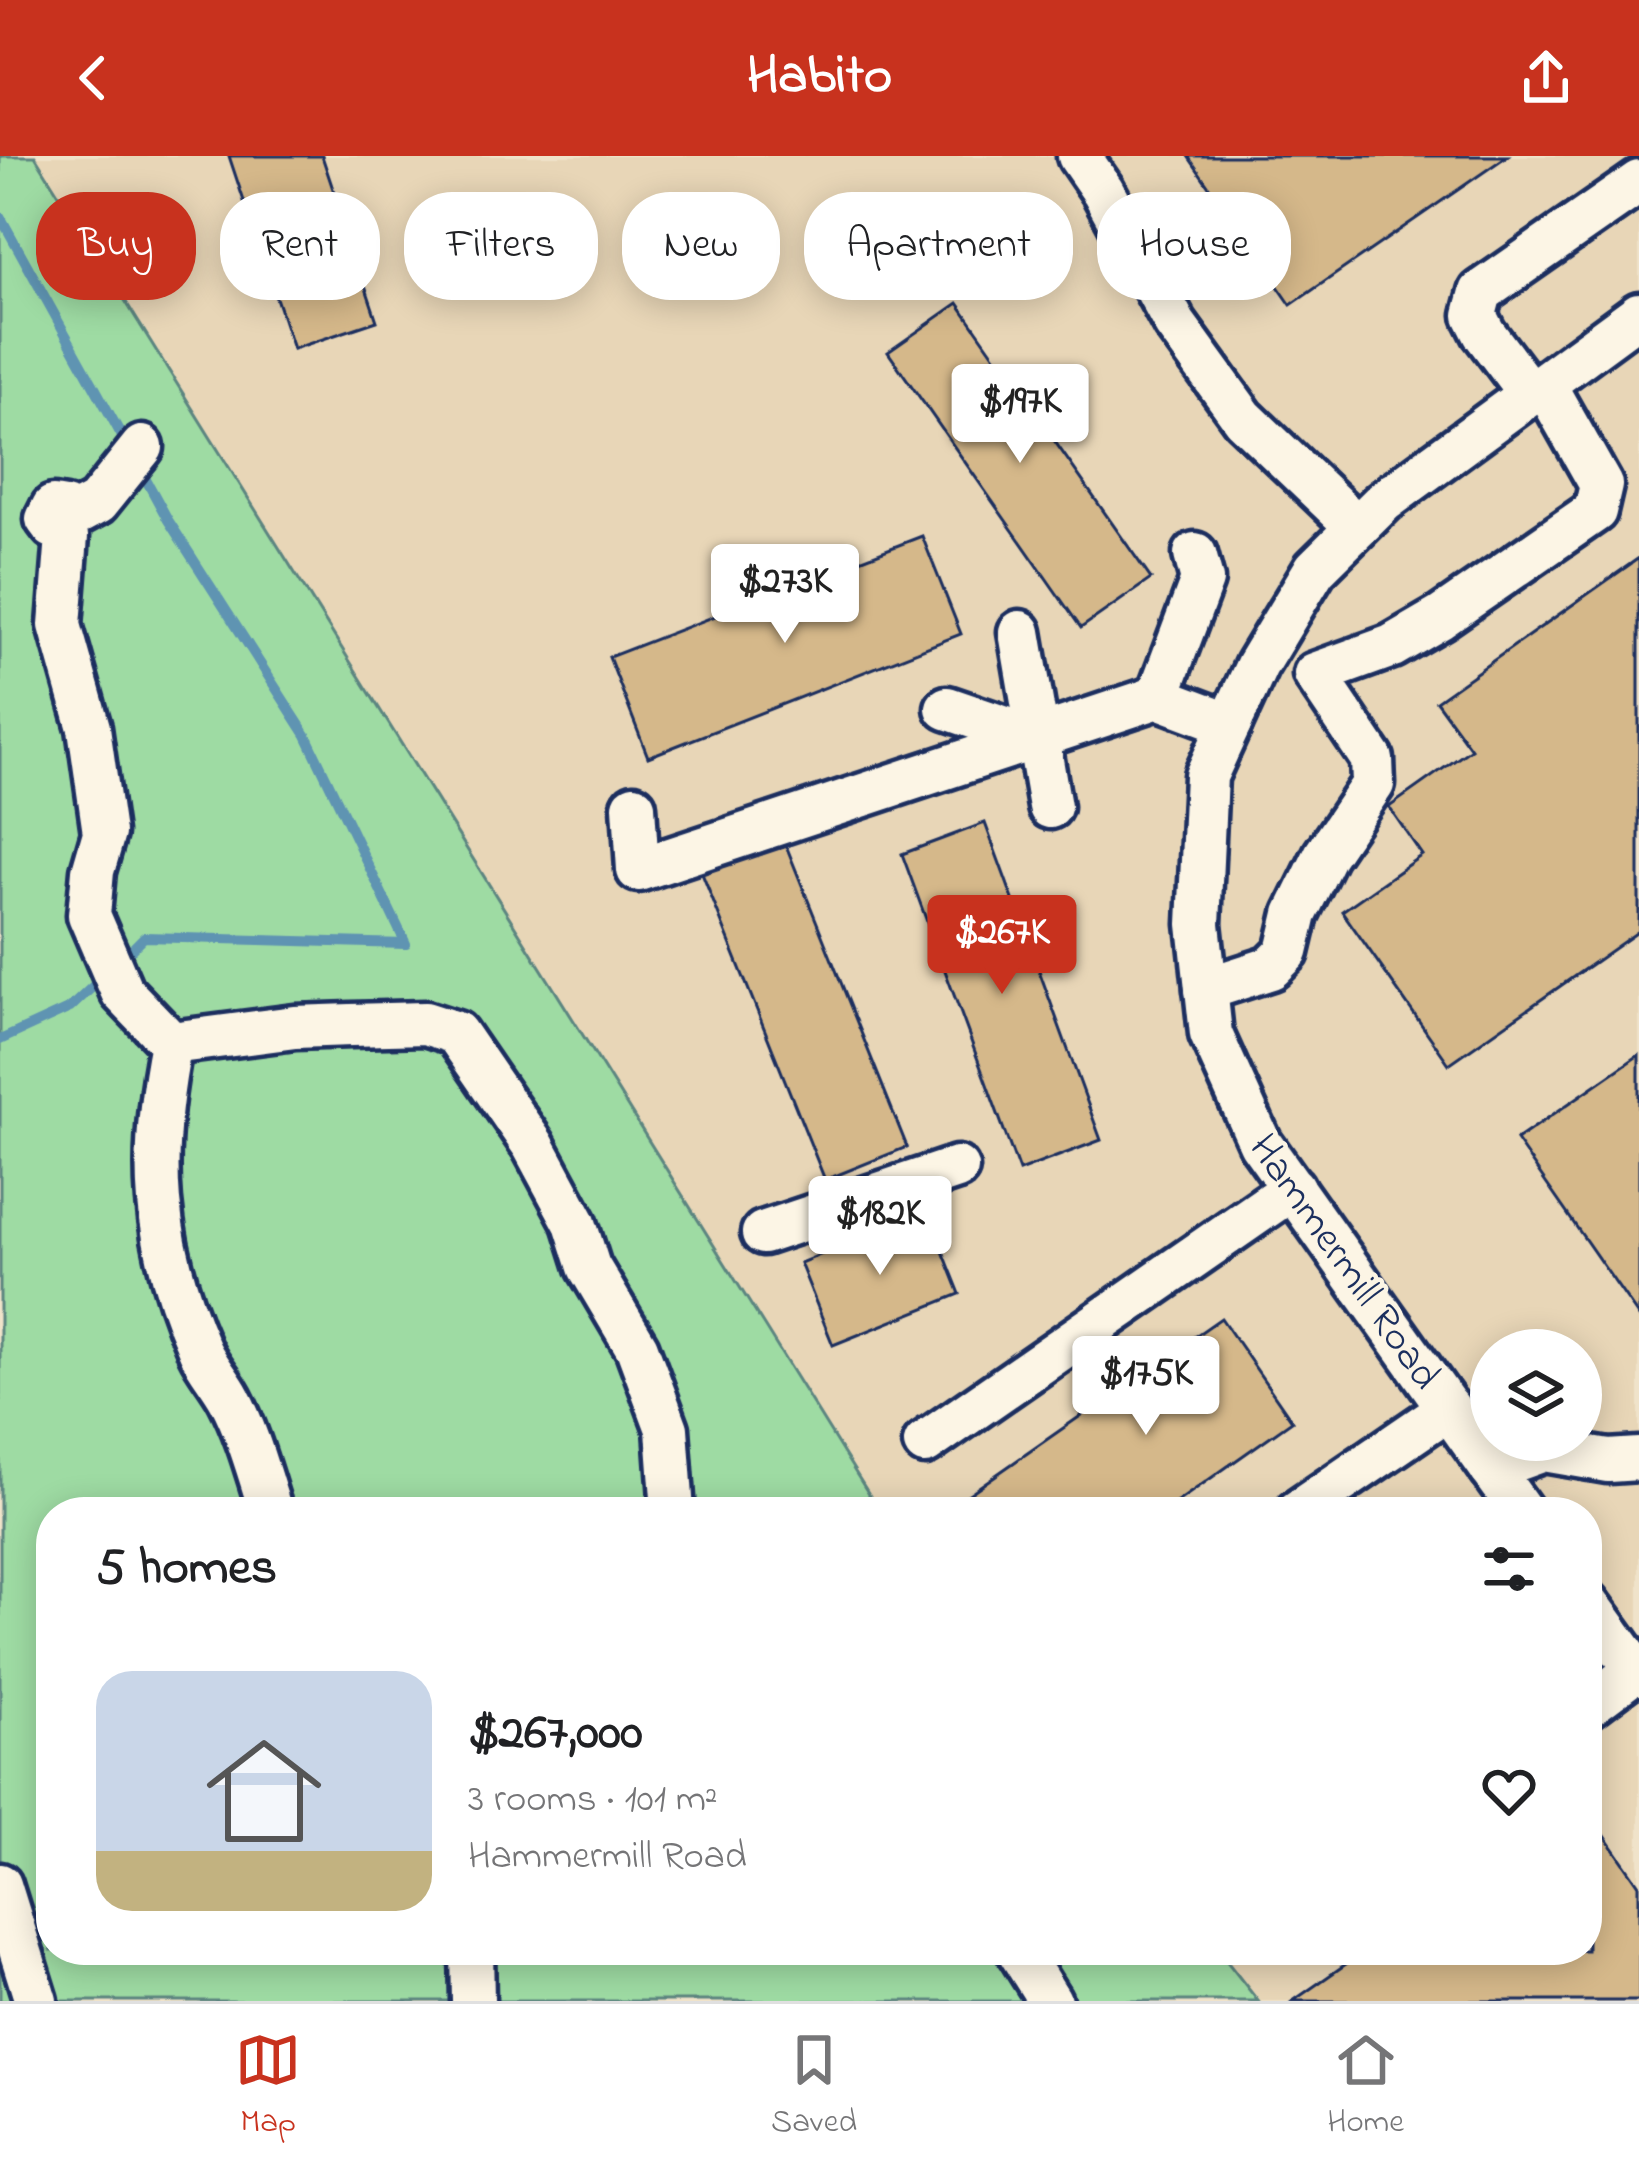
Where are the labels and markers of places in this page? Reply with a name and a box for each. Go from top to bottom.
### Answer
pin: $197K [936,364,1104,466]
pin: $273K [701,544,869,646]
pin: $267K [918,895,1086,997]
pin: $182K [796,1176,964,1278]
pin: $175K [1062,1336,1230,1438]

